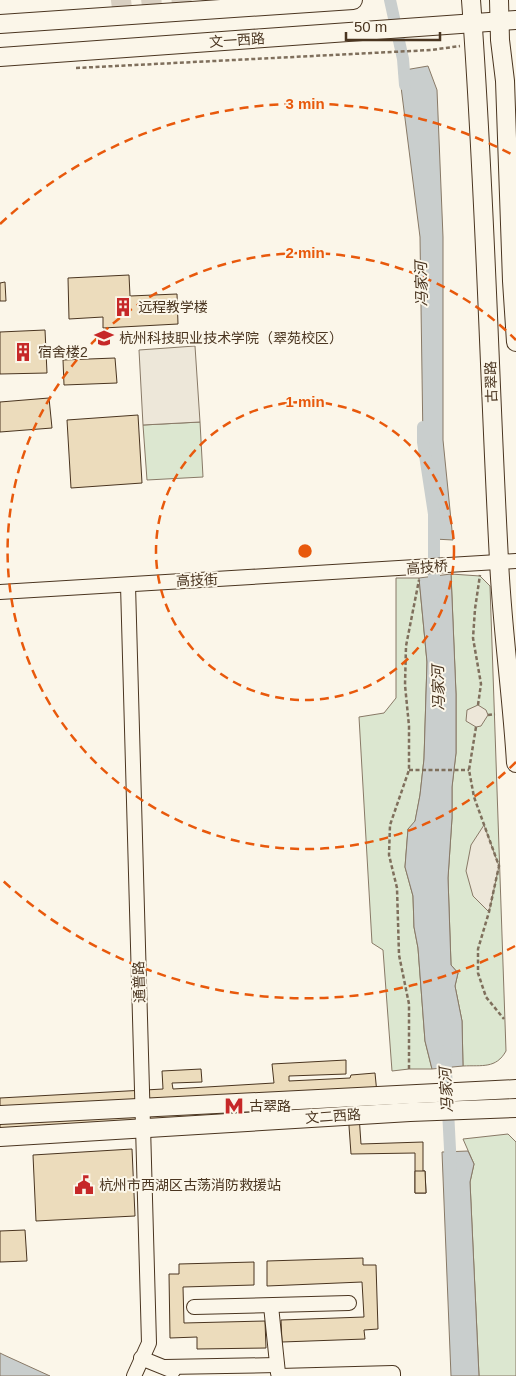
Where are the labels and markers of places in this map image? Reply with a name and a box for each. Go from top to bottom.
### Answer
building icon: 远程教学楼 [112,296,134,318]
place label: 远程教学楼 [138,299,208,315]
school or university icon: 杭州科技职业技术学院（翠苑校区） [93,327,115,349]
place label: 杭州科技职业技术学院（翠苑校区） [119,330,343,346]
building icon: 宿舍楼2 [12,341,34,363]
place label: 宿舍楼2 [38,344,88,360]
centre of rings [296,542,314,560]
metro station icon: 古翠路 [223,1095,245,1117]
place label: 古翠路 [249,1098,291,1114]
public building icon: 杭州市西湖区古荡消防救援站 [73,1174,95,1196]
place label: 杭州市西湖区古荡消防救援站 [99,1177,281,1193]

